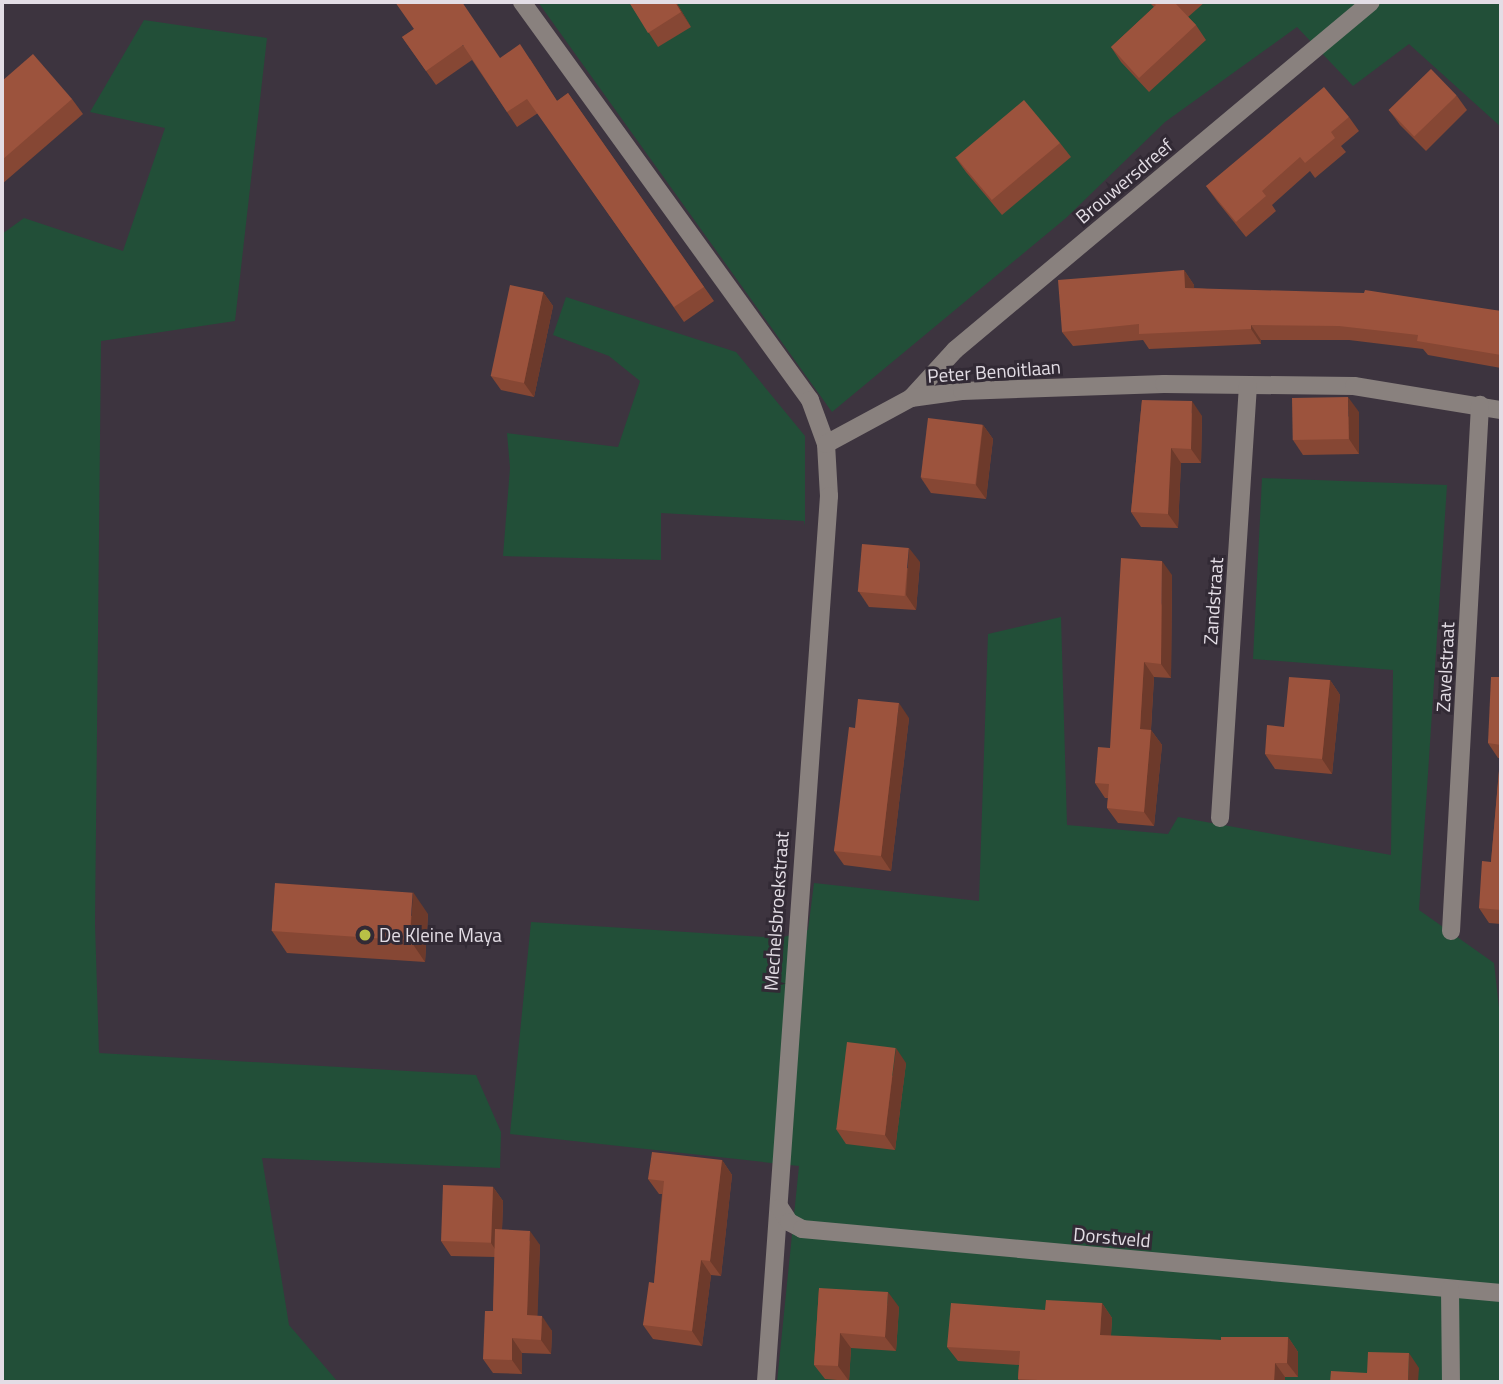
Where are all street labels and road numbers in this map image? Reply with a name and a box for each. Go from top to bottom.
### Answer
street label: Brouwersdreef [1071,134,1177,228]
street label: Peter Benoitlaan [926,355,1062,387]
street label: Zandstraat [1199,556,1227,646]
street label: Zavelstraat [1431,621,1459,713]
street label: Mechelsbroekstraat [759,831,793,991]
street label: Dorstveld [1072,1222,1152,1252]

